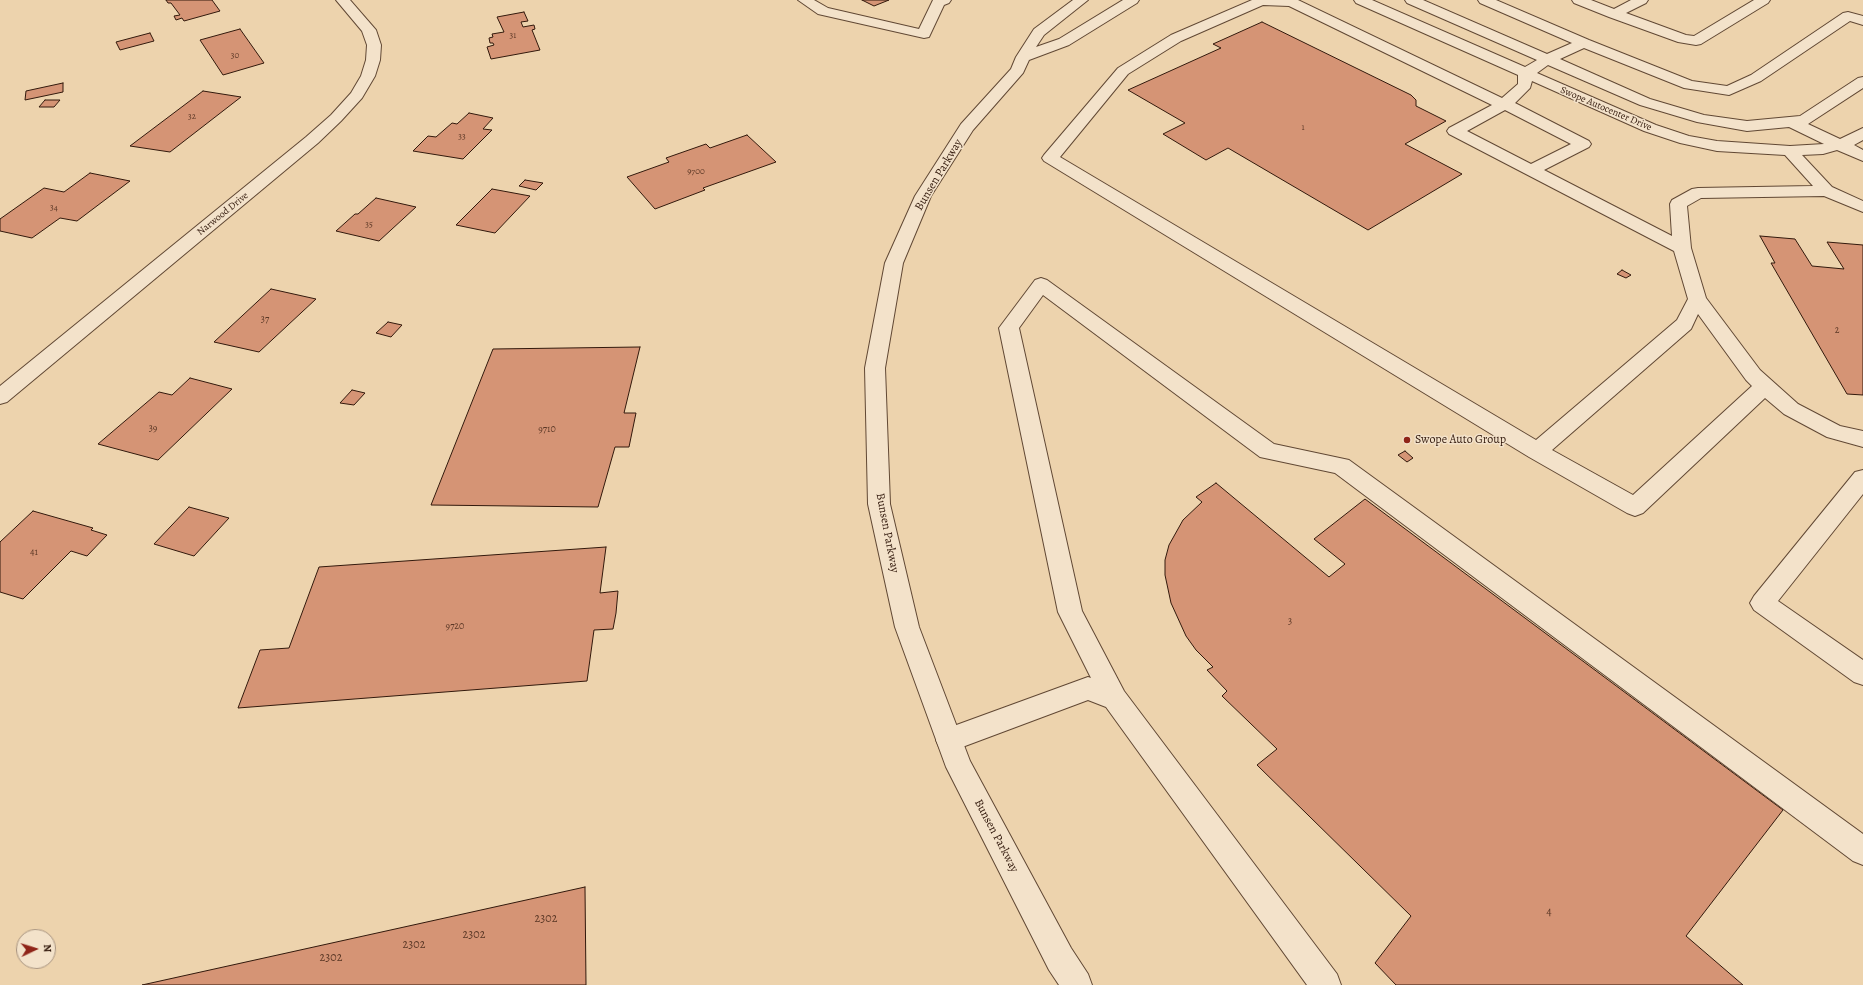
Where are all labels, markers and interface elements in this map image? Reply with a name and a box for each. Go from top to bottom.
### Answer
house number: 31 [510,31,516,41]
house number: 30 [231,51,239,61]
street label: Swope Autocenter Drive [1558,84,1654,134]
house number: 32 [188,112,196,122]
house number: 1 [1301,123,1305,133]
house number: 33 [458,132,466,142]
street label: Bunsen Parkway [912,137,966,213]
house number: 9700 [687,167,705,177]
street label: Narwood Drive [195,190,251,238]
house number: 34 [50,203,58,213]
house number: 35 [365,220,373,230]
house number: 37 [261,314,269,326]
house number: 2 [1835,325,1839,337]
house number: 39 [149,423,157,435]
house number: 9710 [538,424,556,436]
place label: Swope Auto Group [1415,433,1506,447]
marker: Swope Auto Group [1402,435,1412,445]
street label: Bunsen Parkway [872,492,902,574]
house number: 41 [30,547,38,559]
house number: 3 [1288,616,1292,628]
house number: 9720 [446,621,464,633]
street label: Bunsen Parkway [971,797,1021,875]
house number: 4 [1546,905,1552,919]
house number: 2302 [535,912,557,926]
house number: 2302 [463,928,485,942]
north arrow [16,929,56,969]
house number: 2302 [403,938,425,952]
text: N [40,944,55,953]
house number: 2302 [320,951,342,965]

